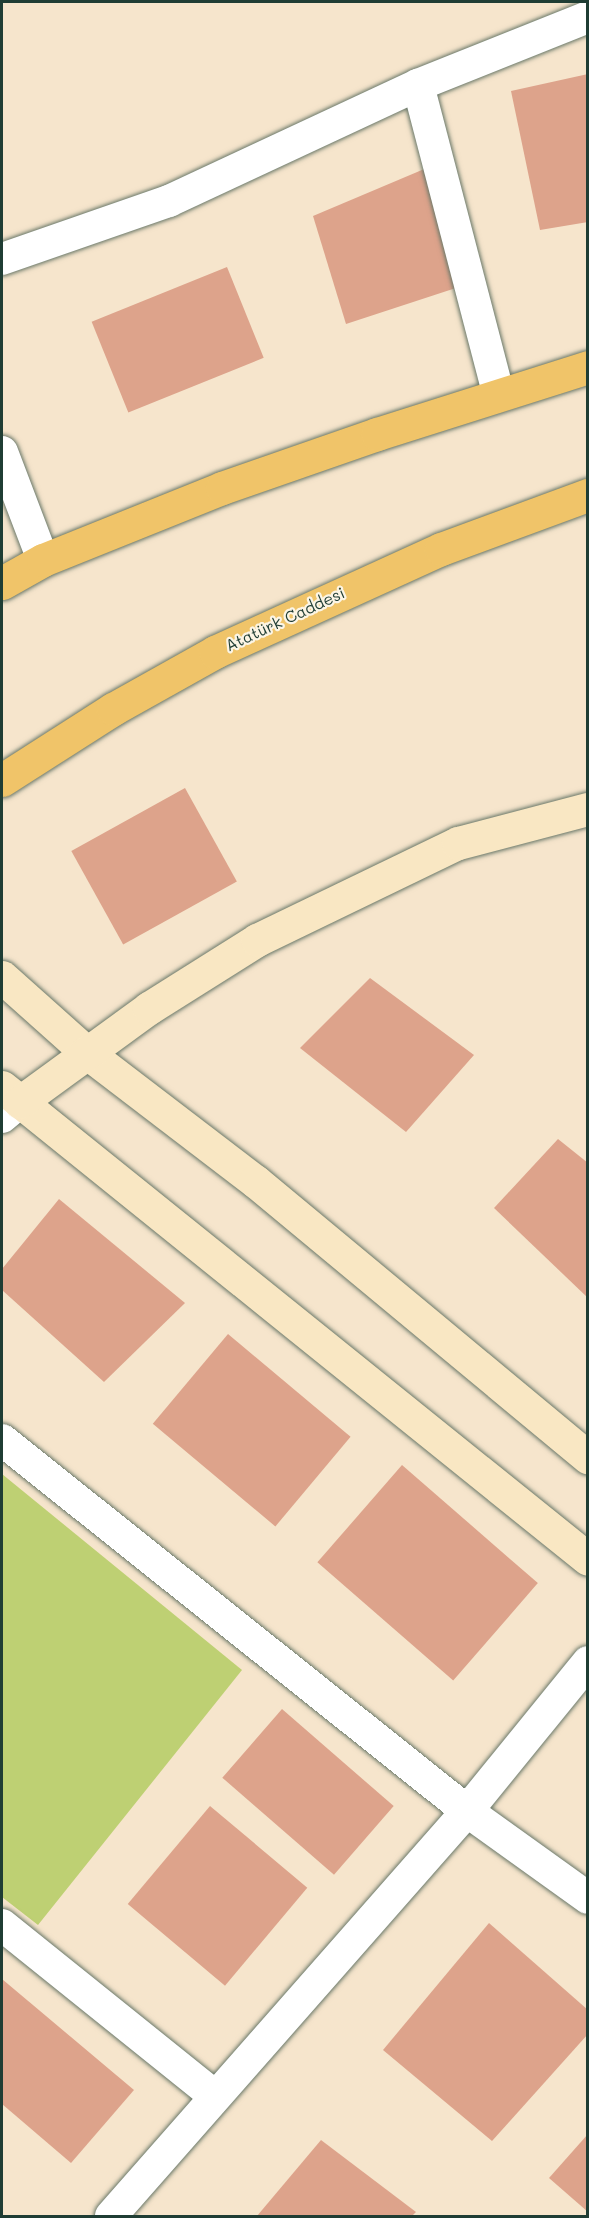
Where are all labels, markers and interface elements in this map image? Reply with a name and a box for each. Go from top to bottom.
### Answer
street label: Atatürk Caddesi [222,583,348,655]

